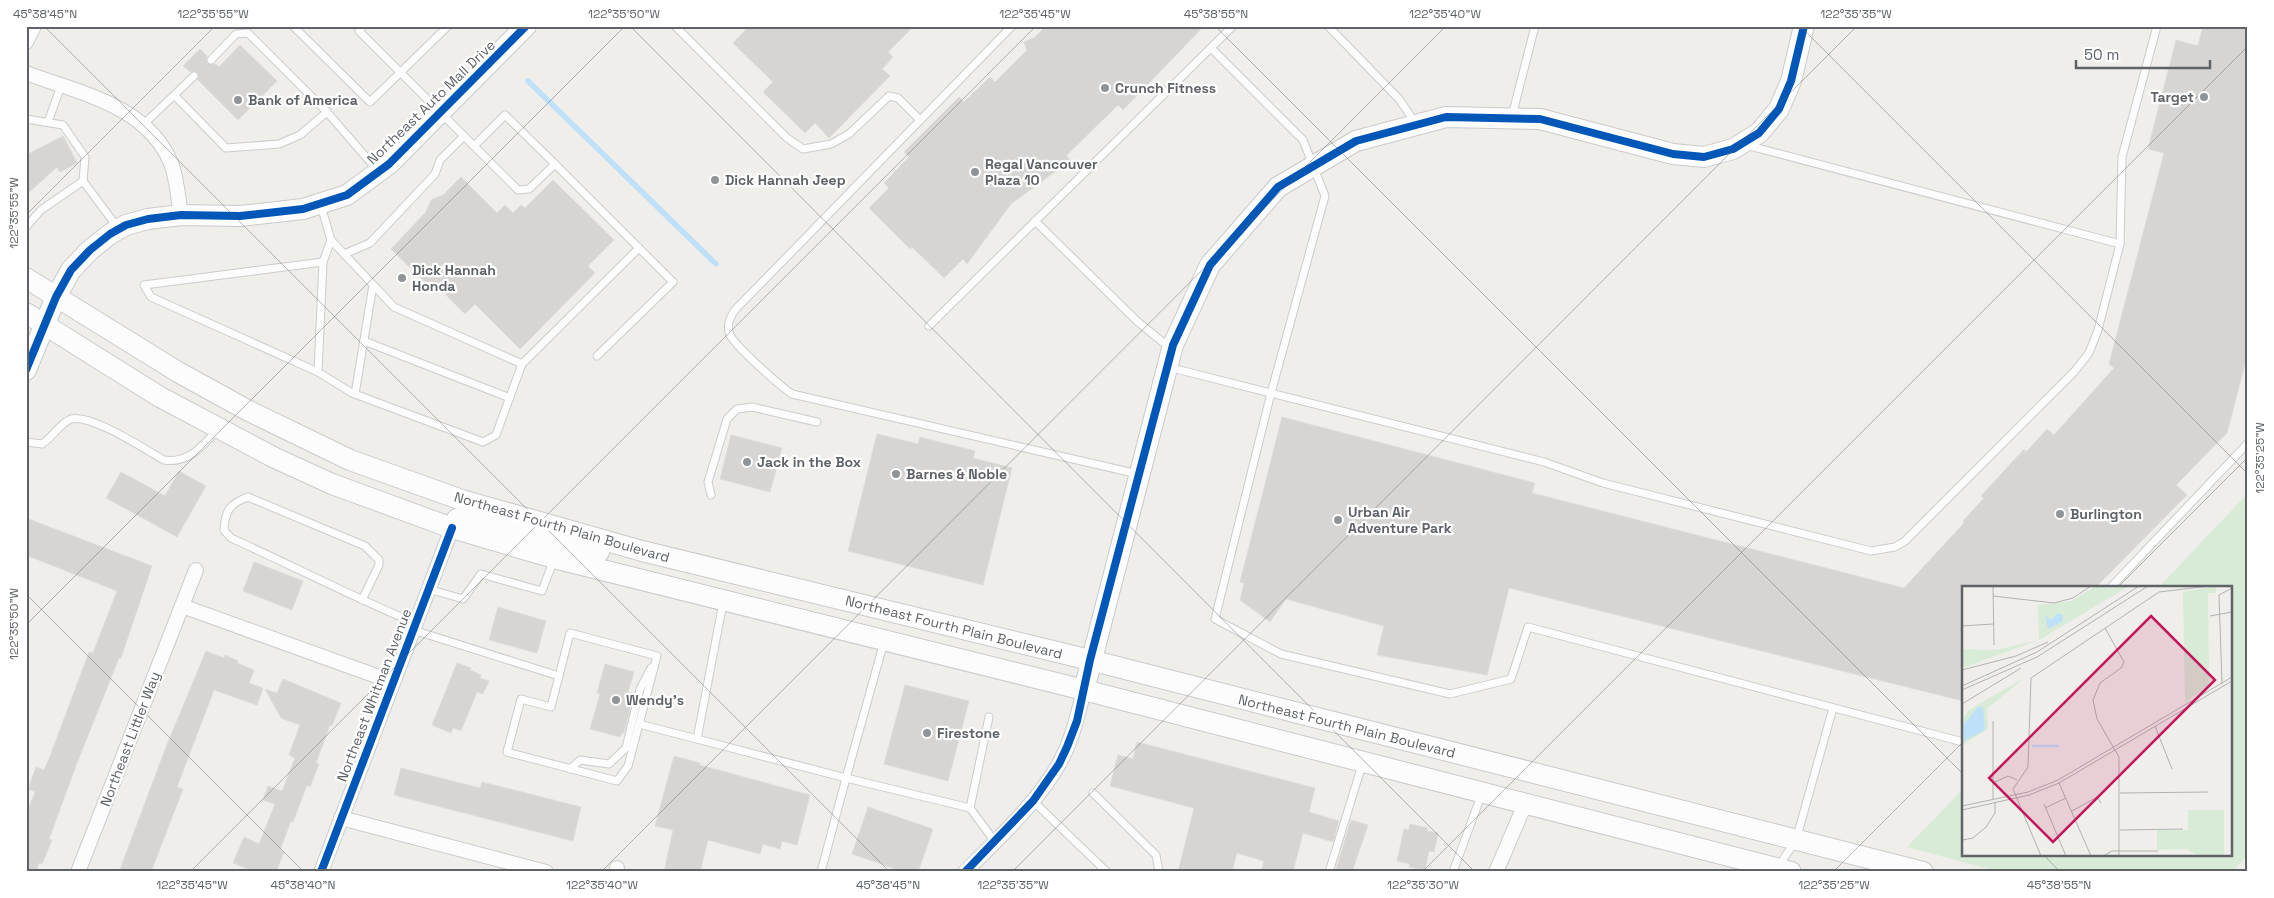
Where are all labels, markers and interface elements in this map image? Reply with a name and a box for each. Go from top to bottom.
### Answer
text: 45°38'45"N [13,6,77,22]
text: 122°35'55"W [177,6,249,22]
text: 122°35'50"W [588,6,660,22]
text: 122°35'45"W [999,6,1071,22]
text: 45°38'55"N [1184,6,1248,22]
text: 122°35'40"W [1409,6,1481,22]
text: 122°35'35"W [1820,6,1892,22]
street label: Northeast Auto Mall Drive [363,36,499,168]
scale bar [2076,38,2210,70]
text: 50 m [2084,45,2119,64]
place label: Crunch Fitness [1115,79,1216,97]
marker: Crunch Fitness [1099,82,1111,94]
place label: Target [2150,88,2194,106]
place label: Bank of America [248,91,358,109]
marker: Target [2198,91,2210,103]
marker: Bank of America [232,94,244,106]
place label: Regal Vancouver Plaza 10 [985,155,1098,189]
marker: Regal Vancouver Plaza 10 [969,166,981,178]
place label: Dick Hannah Jeep [725,171,846,189]
marker: Dick Hannah Jeep [709,174,721,186]
text: 122°35'55"W [6,177,22,249]
place label: Dick Hannah Honda [412,261,496,295]
marker: Dick Hannah Honda [396,272,408,284]
text: 122°35'25"W [2252,422,2268,494]
place label: Jack in the Box [757,453,861,471]
marker: Jack in the Box [741,456,753,468]
place label: Barnes & Noble [906,465,1007,483]
marker: Barnes & Noble [890,468,902,480]
street label: Northeast Fourth Plain Boulevard [452,488,672,566]
place label: Urban Air Adventure Park [1348,503,1452,537]
place label: Burlington [2070,505,2142,523]
marker: Burlington [2054,508,2066,520]
marker: Urban Air Adventure Park [1332,514,1344,526]
inset map [1962,586,2232,856]
text: 122°35'50"W [6,588,22,660]
street label: Northeast Fourth Plain Boulevard [844,591,1064,663]
street label: Northeast Whitman Avenue [333,606,415,784]
street label: Northeast Littler Way [96,669,164,809]
street label: Northeast Fourth Plain Boulevard [1237,690,1457,762]
place label: Wendy's [626,691,684,709]
marker: Wendy's [610,694,622,706]
place label: Firestone [937,724,1000,742]
marker: Firestone [921,727,933,739]
text: 122°35'45"W [156,877,228,893]
text: 45°38'40"N [271,877,335,893]
text: 122°35'40"W [566,877,638,893]
text: 45°38'45"N [856,877,920,893]
text: 122°35'35"W [977,877,1049,893]
text: 122°35'30"W [1387,877,1460,893]
text: 122°35'25"W [1798,877,1870,893]
text: 45°38'55"N [2027,877,2091,893]

